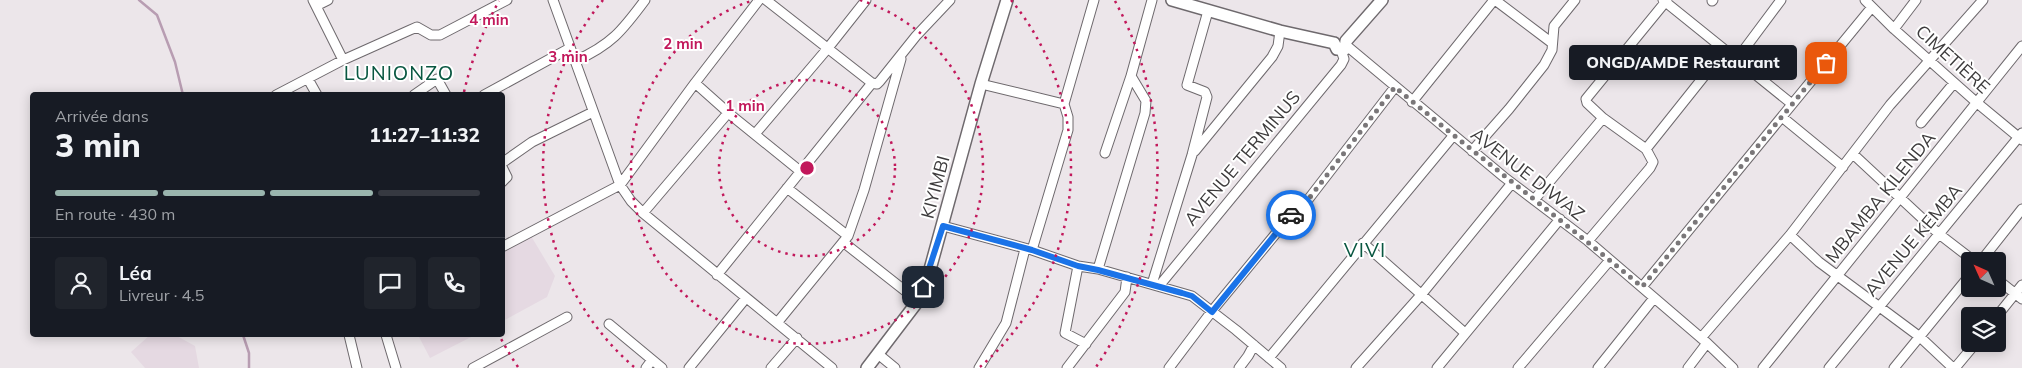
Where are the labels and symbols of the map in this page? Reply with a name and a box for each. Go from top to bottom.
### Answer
text: 4 min [469,10,509,29]
street label: CIMETIÈRE [1911,20,1995,98]
text: 2 min [663,34,703,53]
pin [1805,42,1847,84]
callout: ONGD/AMDE Restaurant [1568,46,1796,80]
text: 3 min [548,47,588,66]
district label: LUNIONZO [344,60,454,85]
street label: AVENUE TERMINUS [1179,86,1305,230]
text: 1 min [725,96,765,115]
street label: AVENUE DIWAZ [1466,122,1590,226]
street label: MBAMBA KILENDA [1820,127,1940,267]
street label: KIYIMBI [916,153,954,221]
centre of rings [798,159,816,177]
street label: AVENUE KEMBA [1859,179,1967,301]
courier [1266,190,1316,240]
district label: VIVI [1344,237,1386,262]
north arrow [1961,252,2006,298]
pin [902,266,944,308]

